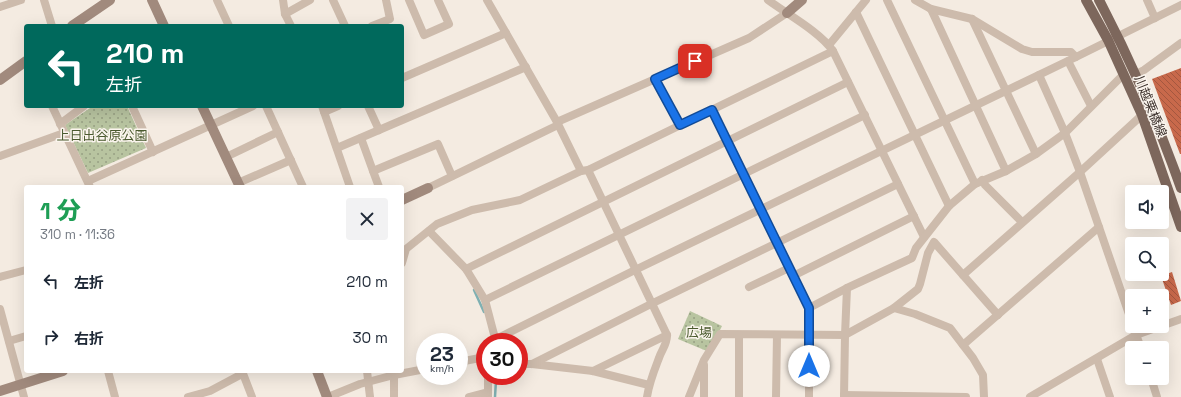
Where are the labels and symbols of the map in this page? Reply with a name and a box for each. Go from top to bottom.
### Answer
pin [678,44,712,78]
street label: 川越栗橋線 [1130,73,1171,140]
park label: 上日出谷原公園 [56,127,148,144]
park label: 広場 [686,324,712,341]
speed limit sign: 30 [476,333,528,385]
position arrow [788,345,830,387]

